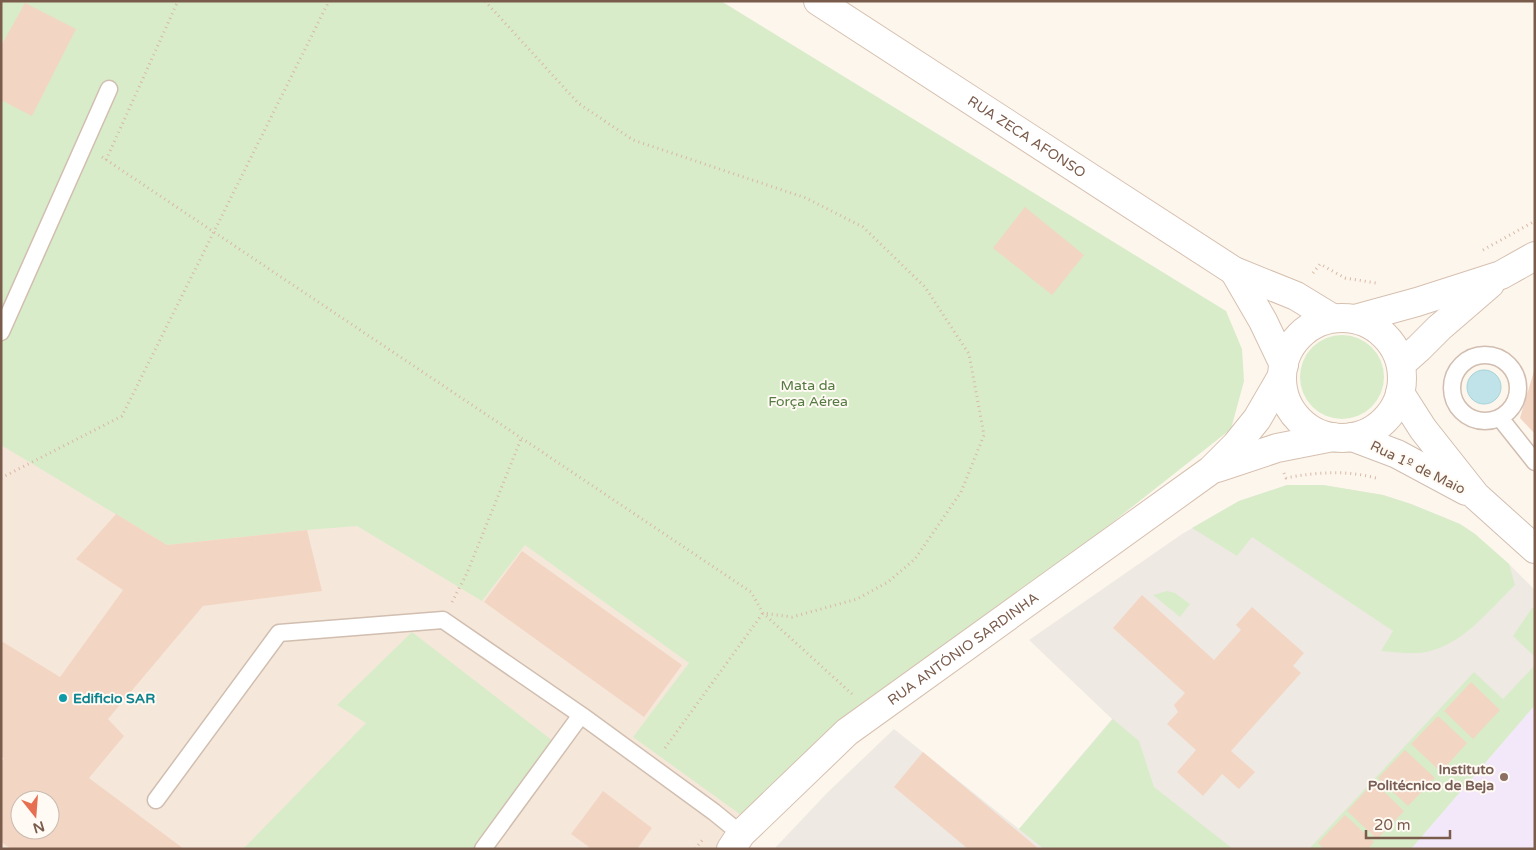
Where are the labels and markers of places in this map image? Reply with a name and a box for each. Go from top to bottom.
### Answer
place label: Edificio SAR [73,690,155,707]
marker: Edificio SAR [57,692,69,704]
place label: Instituto Politécnico de Beja [1368,761,1494,794]
marker: Instituto Politécnico de Beja [1498,771,1510,783]

